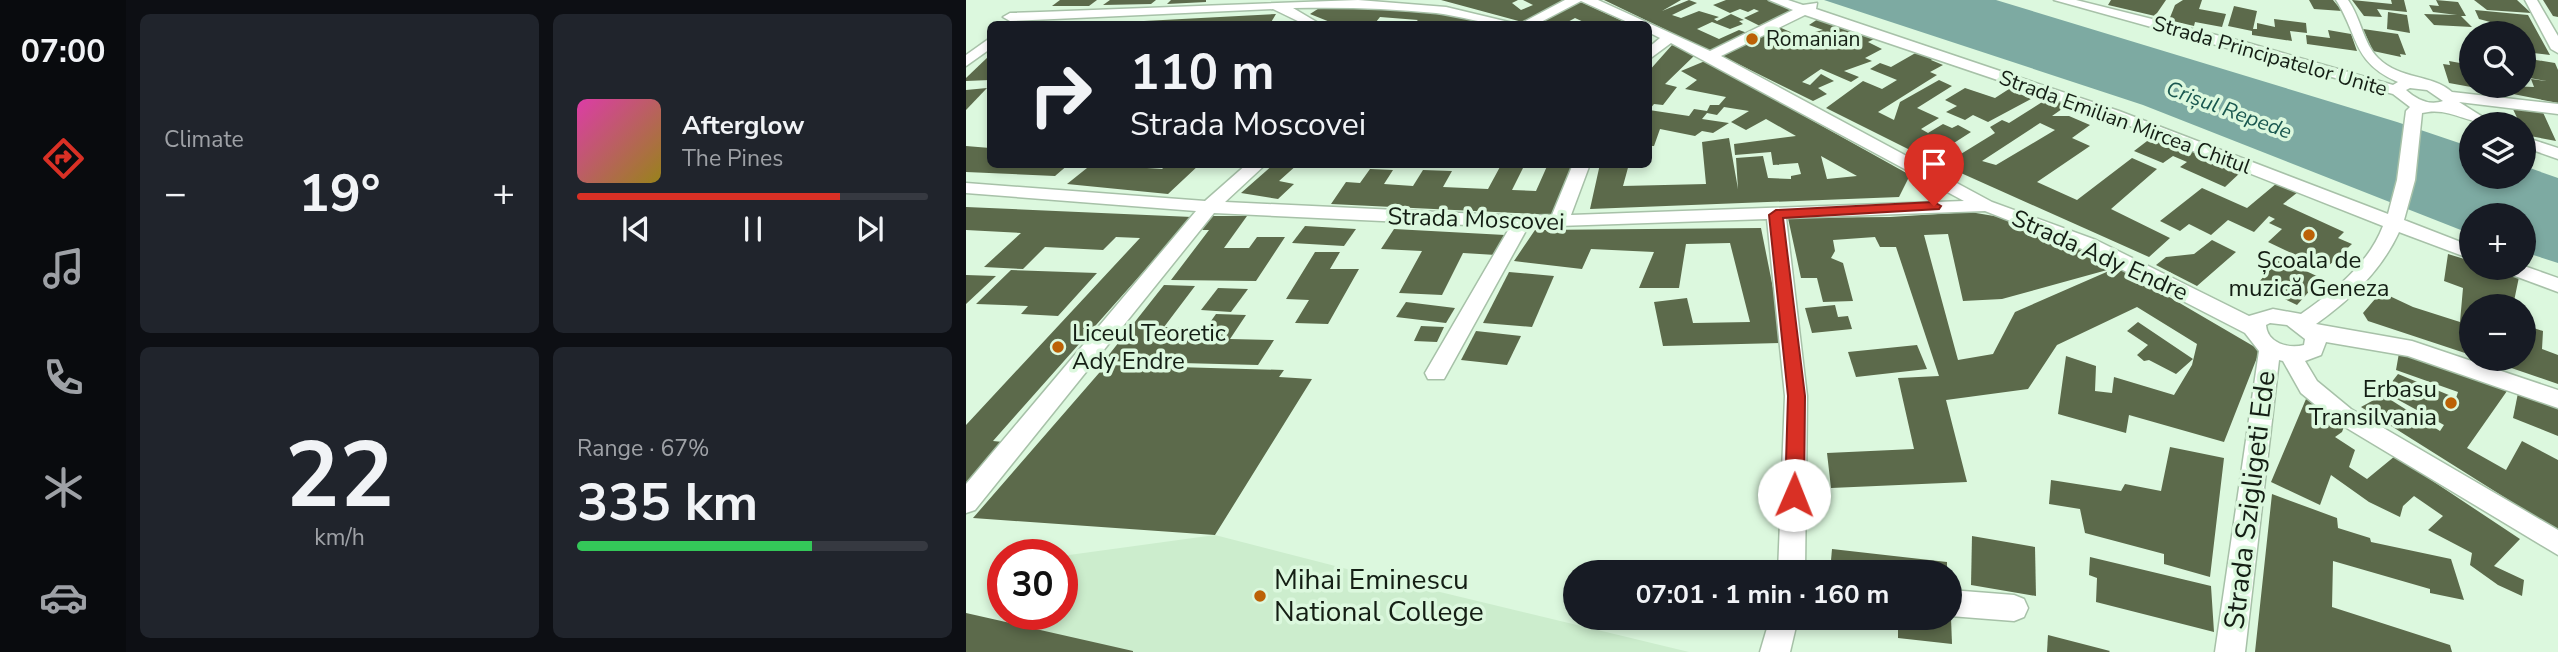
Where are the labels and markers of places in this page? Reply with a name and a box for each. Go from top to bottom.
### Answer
place label: Romanian [1766,25,1860,53]
marker: Romanian [1744,31,1760,47]
pin [1904,134,1964,206]
marker: Școala de muzică Geneza [2301,227,2317,243]
place label: Școala de muzică Geneza [2229,244,2389,304]
place label: Liceul Teoretic Ady Endre [1072,317,1226,377]
marker: Liceul Teoretic Ady Endre [1050,339,1066,355]
place label: Erbasu Transilvania [2309,373,2437,433]
marker: Erbasu Transilvania [2443,395,2459,411]
place label: Mihai Eminescu National College [1274,561,1484,631]
marker: Mihai Eminescu National College [1252,588,1268,604]

